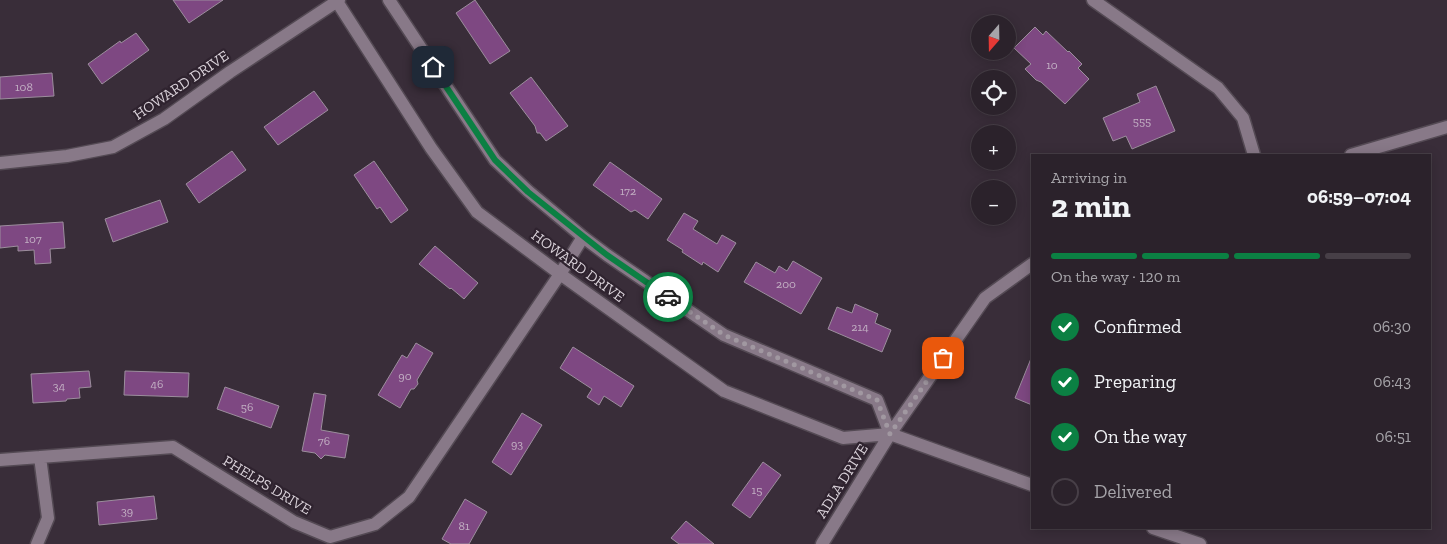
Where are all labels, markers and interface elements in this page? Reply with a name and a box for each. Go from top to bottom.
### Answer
north arrow [971,15,1016,60]
map controls [971,15,1016,225]
street label: HOWARD DRIVE [130,46,232,123]
pin [412,46,454,88]
icon: home [419,53,447,81]
house number: 10 [1046,58,1058,72]
button: locate [971,70,1016,115]
house number: 108 [15,80,33,94]
house number: 555 [1133,114,1151,128]
button: + [971,125,1016,170]
text: Arriving in [1051,168,1127,187]
button: − [971,180,1016,225]
house number: 172 [620,184,636,198]
text: 06:59–07:04 [1307,185,1411,208]
text: 2 min [1051,187,1131,225]
street label: HOWARD DRIVE [528,226,628,306]
house number: 107 [24,232,42,246]
text: On the way · 120 m [1051,267,1180,286]
courier [643,272,693,322]
house number: 200 [776,277,796,291]
icon: car [654,283,682,311]
icon: check [1051,313,1079,341]
text: Confirmed [1094,315,1181,338]
text: 06:30 [1373,317,1411,336]
house number: 214 [851,320,869,334]
pin [922,337,964,379]
icon: bag [929,344,957,372]
icon: check [1051,368,1079,396]
house number: 90 [398,369,412,383]
text: Preparing [1094,370,1176,393]
text: 06:43 [1373,372,1411,391]
house number: 46 [151,377,163,391]
house number: 34 [53,379,66,393]
house number: 56 [241,400,253,414]
icon: check [1051,423,1079,451]
text: On the way [1094,425,1187,448]
text: 06:51 [1375,427,1411,446]
house number: 76 [318,434,330,448]
house number: 93 [511,437,523,451]
street label: ADLA DRIVE [812,440,872,521]
street label: PHELPS DRIVE [220,452,315,519]
text: Delivered [1094,480,1172,503]
house number: 15 [752,483,762,497]
house number: 39 [121,504,133,518]
house number: 81 [458,519,470,533]

